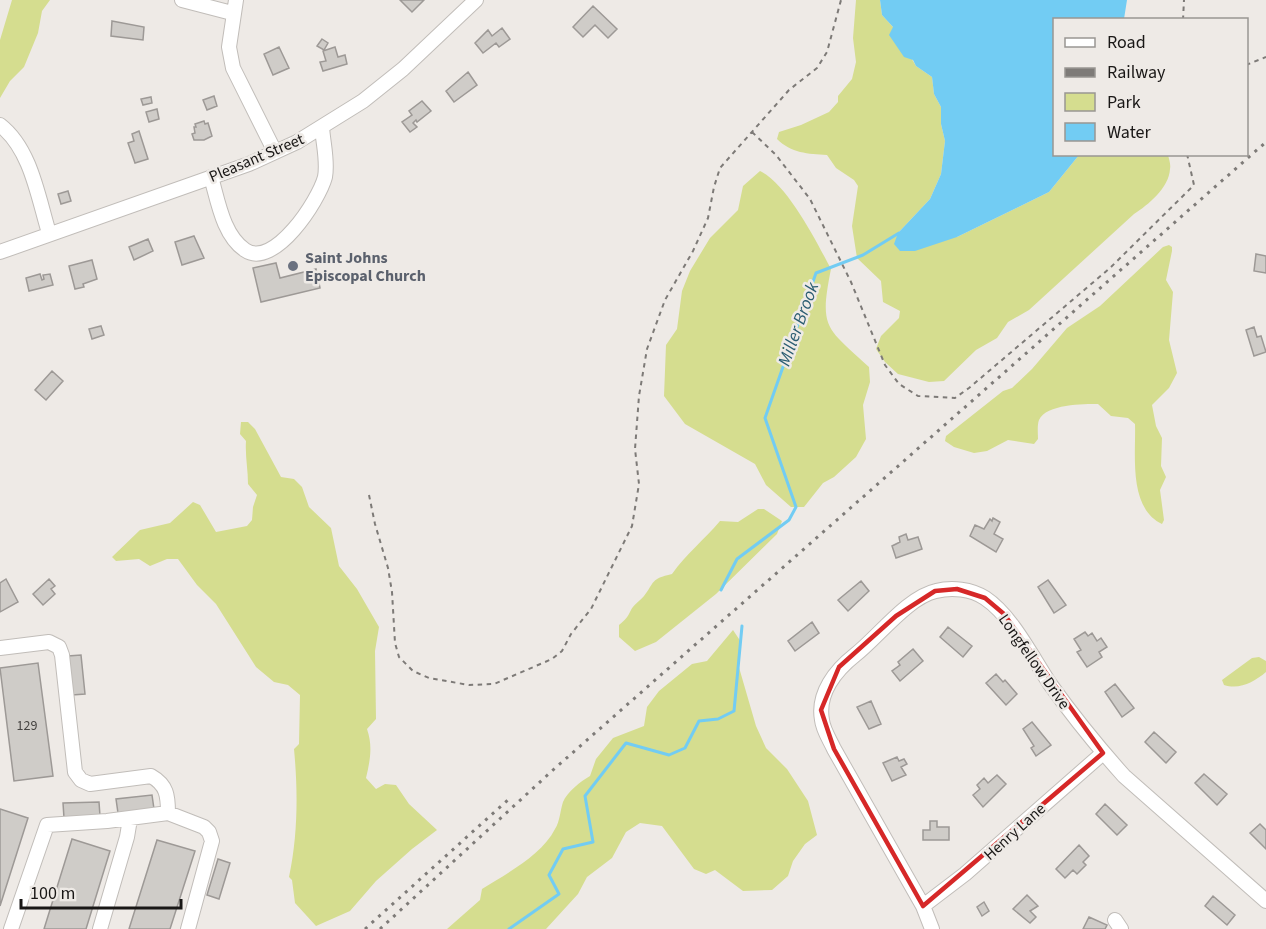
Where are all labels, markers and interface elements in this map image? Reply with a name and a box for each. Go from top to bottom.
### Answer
legend [1053,18,1248,156]
text: Road [1107,30,1146,55]
text: Railway [1107,60,1166,85]
text: Park [1107,90,1141,115]
text: Water [1107,120,1151,145]
street label: Pleasant Street [206,128,308,188]
place label: Saint Johns Episcopal Church [305,247,426,287]
marker: Saint Johns Episcopal Church [286,259,300,273]
water label: Miller Brook [772,278,825,370]
street label: Longfellow Drive [993,610,1075,714]
house number: 129 [17,716,37,736]
street label: Henry Lane [979,798,1050,865]
scale bar [21,872,182,910]
text: 100 m [30,881,75,906]

